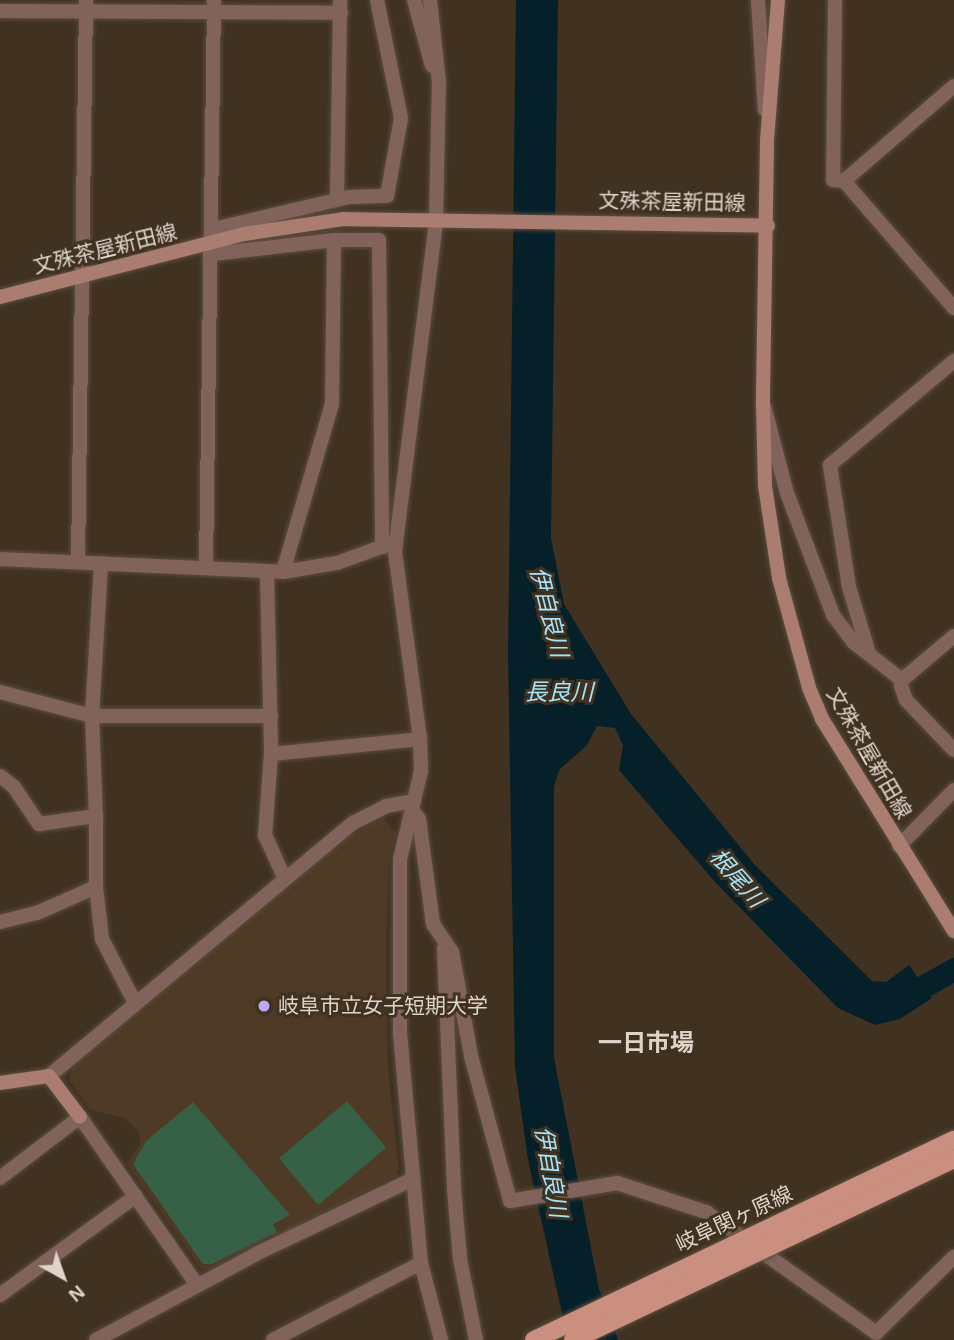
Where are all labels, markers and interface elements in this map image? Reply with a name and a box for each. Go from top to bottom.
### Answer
street label: 文殊茶屋新田線 [598,188,746,216]
street label: 文殊茶屋新田線 [31,219,179,279]
water label: 伊自良川 [524,564,574,660]
water label: 長良川 [525,678,593,706]
street label: 文殊茶屋新田線 [821,683,917,823]
water label: 根尾川 [704,843,770,913]
place label: 岐阜市立女子短期大学 [278,993,488,1019]
marker: 岐阜市立女子短期大学 [256,998,272,1014]
district label: 一日市場 [598,1029,694,1057]
water label: 伊自良川 [529,1124,573,1220]
street label: 岐阜関ヶ原線 [672,1181,796,1257]
north arrow [28,1242,98,1312]
text: N [65,1281,89,1306]

